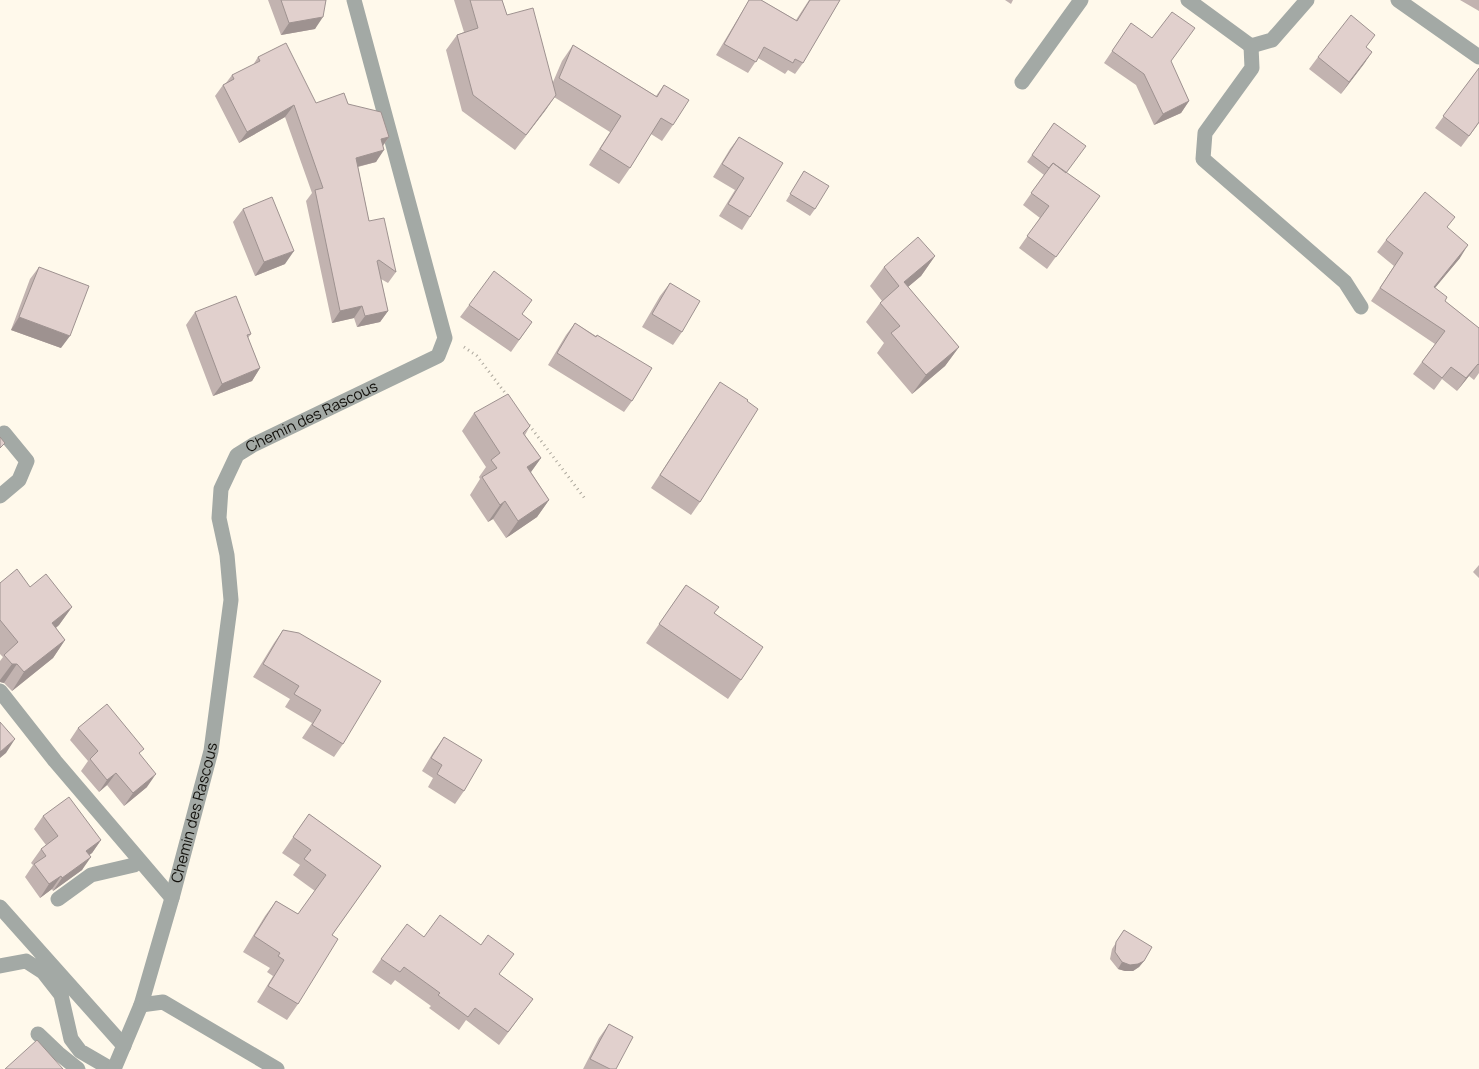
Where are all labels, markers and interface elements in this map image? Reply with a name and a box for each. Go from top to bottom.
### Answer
street label: Chemin des Rascous [241,375,381,457]
street label: Chemin des Rascous [165,741,222,885]

